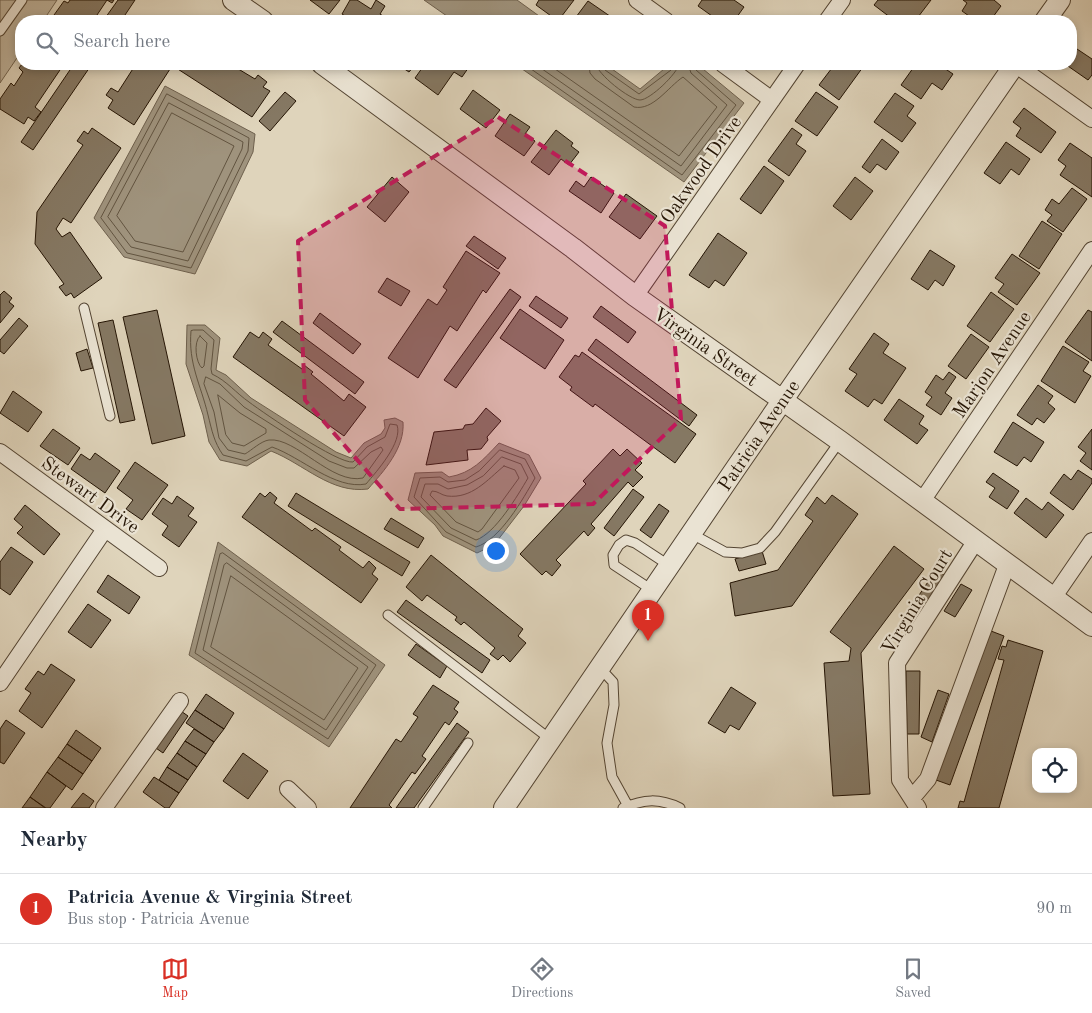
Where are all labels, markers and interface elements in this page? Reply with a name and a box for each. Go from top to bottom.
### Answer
search box [15,15,1077,70]
icon: search [33,29,61,57]
text: Search here [73,33,170,52]
street label: Oakwood Drive [658,113,746,228]
street label: Virginia Street [649,305,760,391]
street label: Marjon Avenue [950,308,1036,422]
street label: Patricia Avenue [716,377,804,495]
street label: Stewart Drive [37,454,142,538]
your location [483,538,509,564]
street label: Virginia Court [879,546,957,658]
pin: 1 [632,600,664,641]
map controls [1032,748,1077,793]
button: locate [1032,748,1077,793]
text: Nearby [20,830,88,851]
text: Patricia Avenue & Virginia Street [67,889,352,908]
text: 1 [31,901,41,917]
text: 90 m [1036,901,1072,917]
text: Bus stop · Patricia Avenue [67,912,249,928]
tab: Map [161,955,189,1002]
tab: Directions [511,955,573,1002]
tab: Saved [895,955,931,1002]

